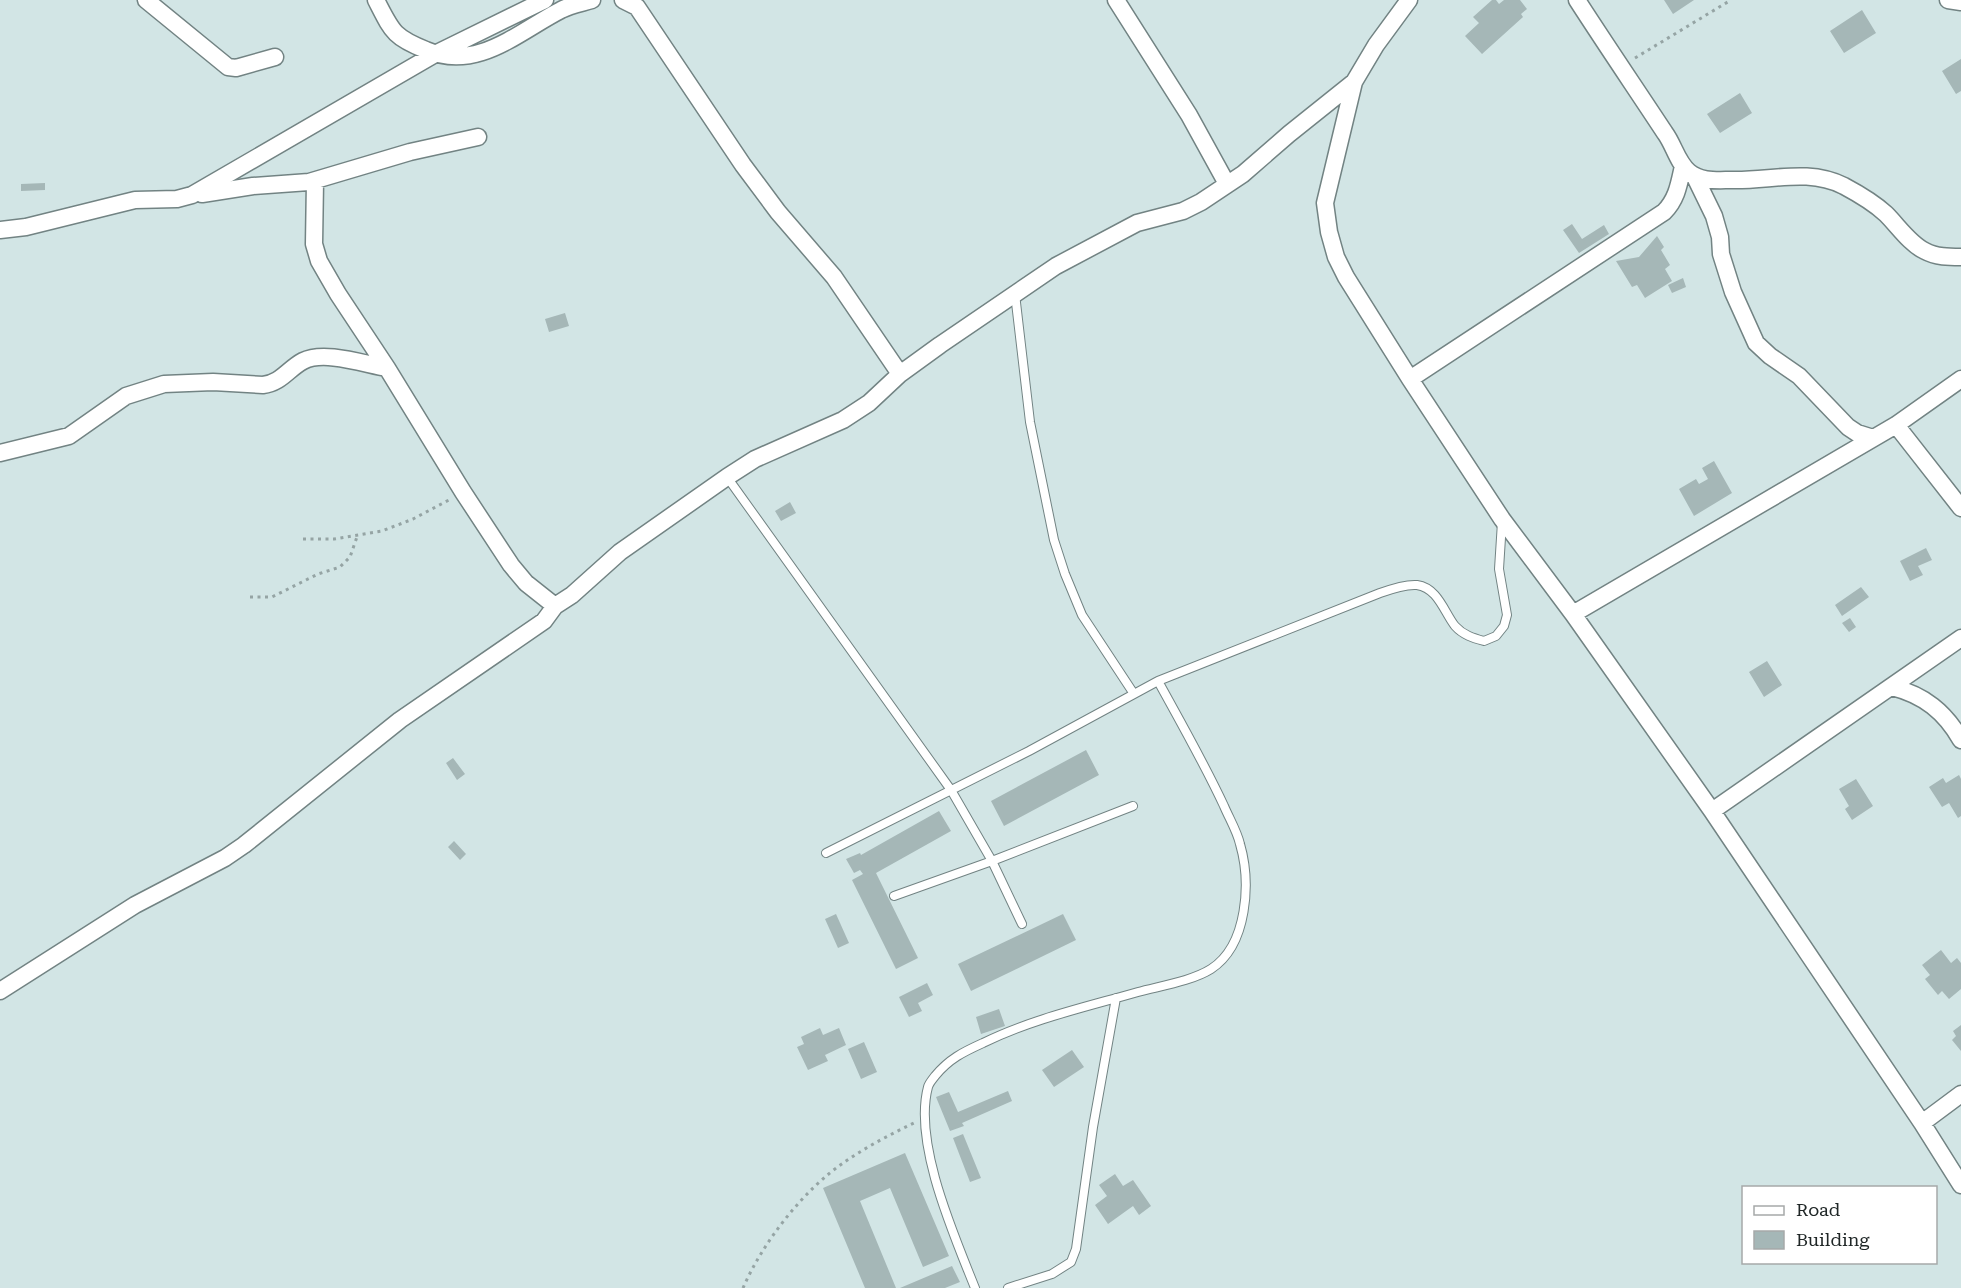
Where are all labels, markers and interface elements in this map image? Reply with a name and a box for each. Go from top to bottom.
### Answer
legend [1742,1186,1937,1264]
text: Road [1796,1199,1841,1220]
text: Building [1796,1229,1870,1250]

